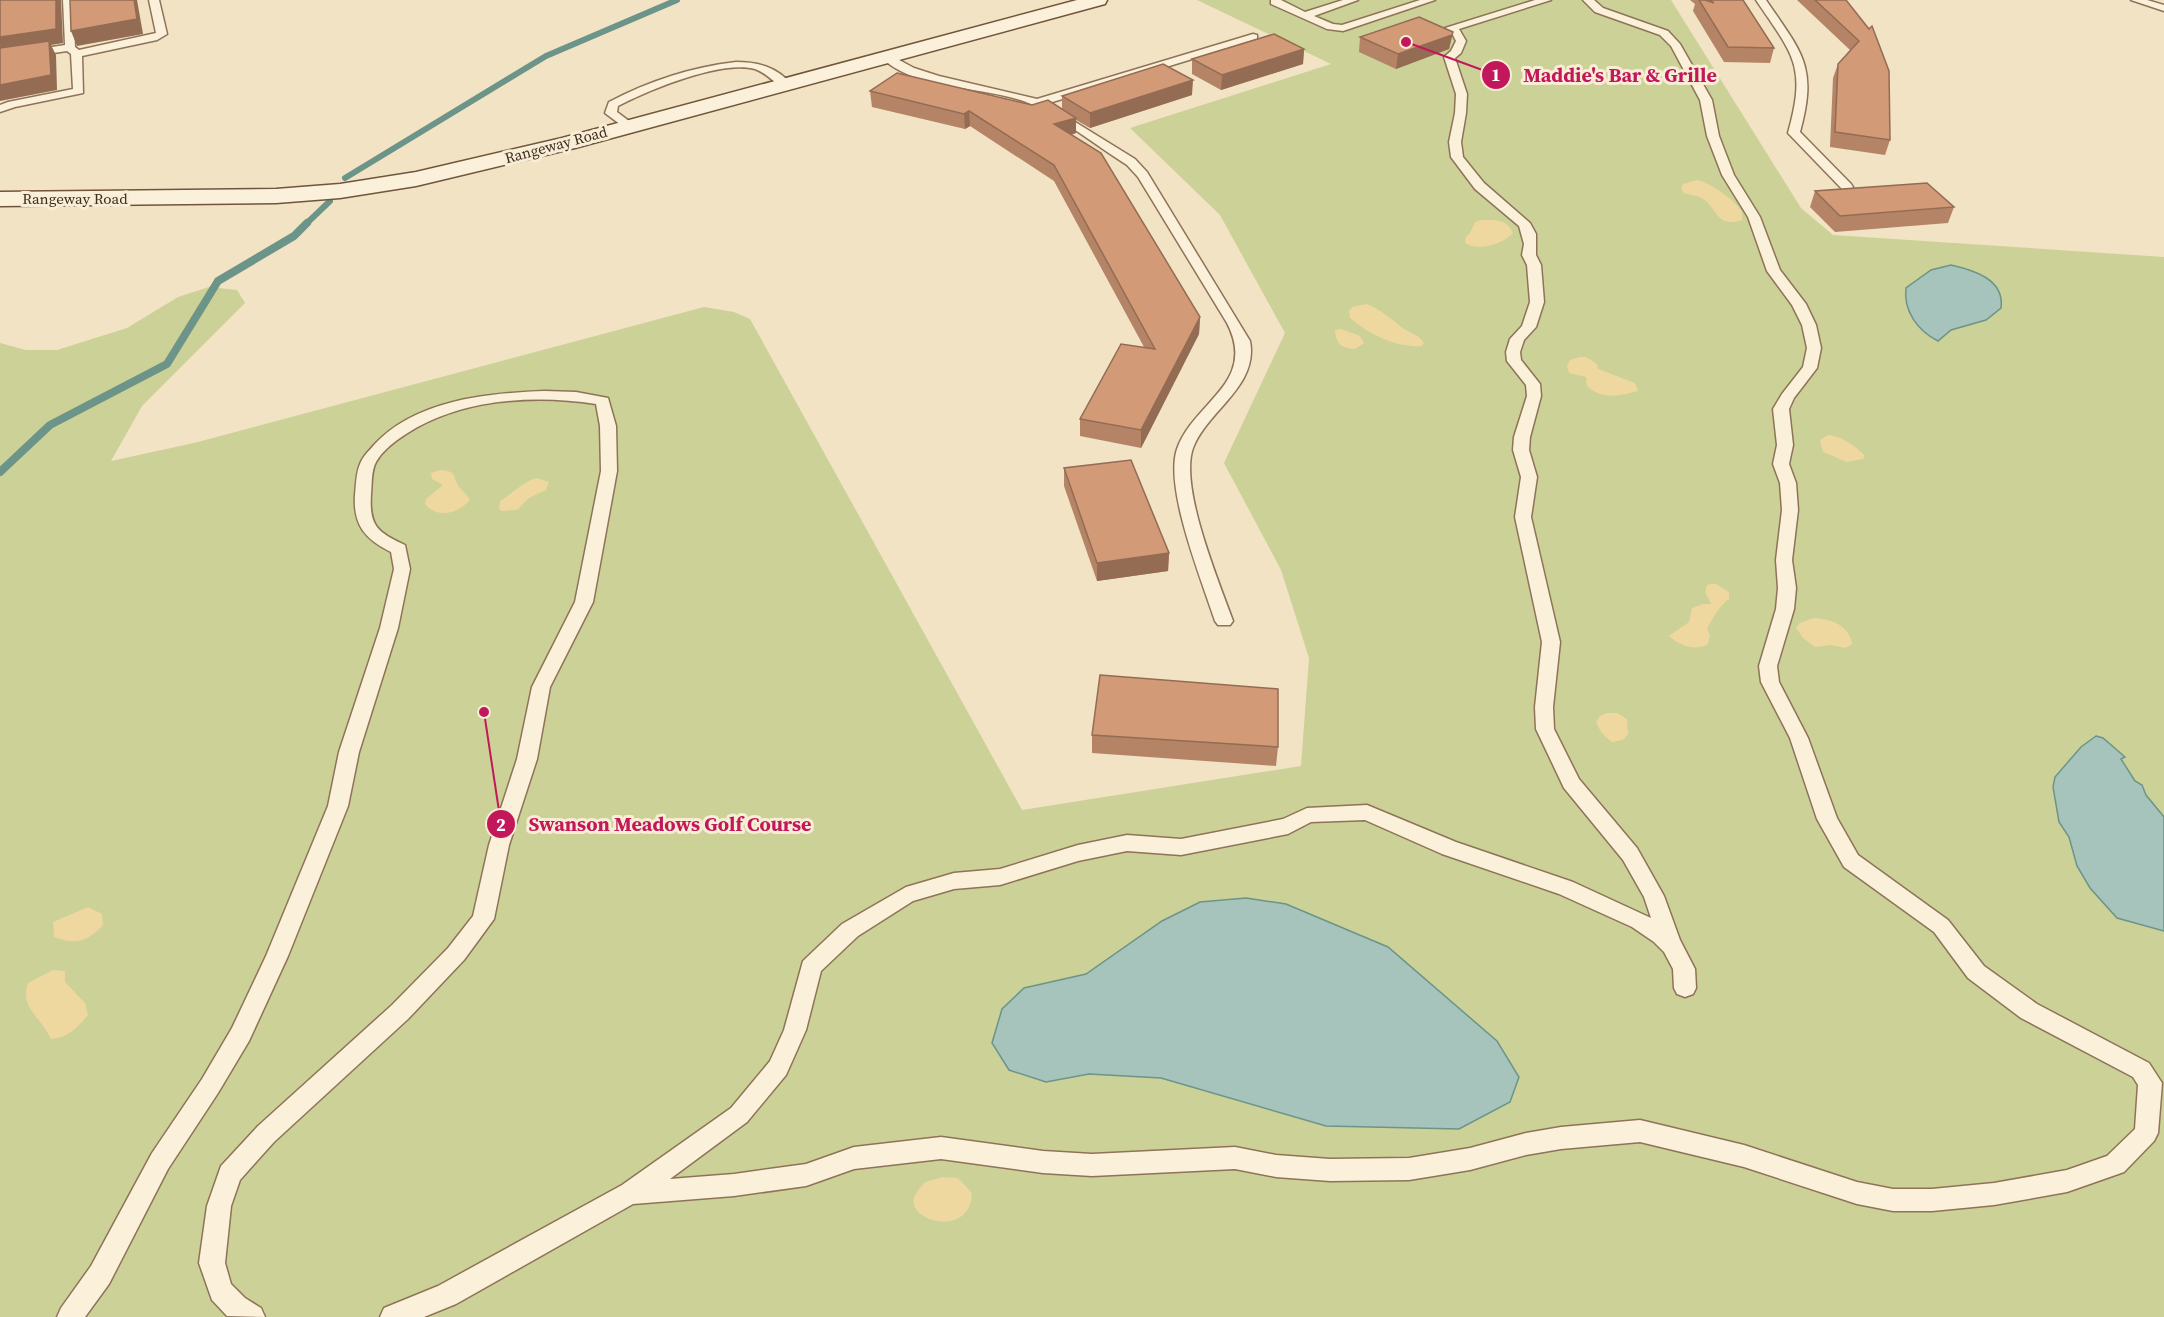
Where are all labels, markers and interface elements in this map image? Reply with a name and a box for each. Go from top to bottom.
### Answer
callout: Maddie's Bar & Grille [1481,56,1729,94]
text: Maddie's Bar & Grille [1523,61,1717,89]
text: 1 [1491,62,1501,87]
street label: Rangeway Road [502,121,610,168]
street label: Rangeway Road [22,188,128,209]
callout: Swanson Meadows Golf Course [486,805,823,843]
text: Swanson Meadows Golf Course [529,810,811,838]
text: 2 [496,812,506,837]

